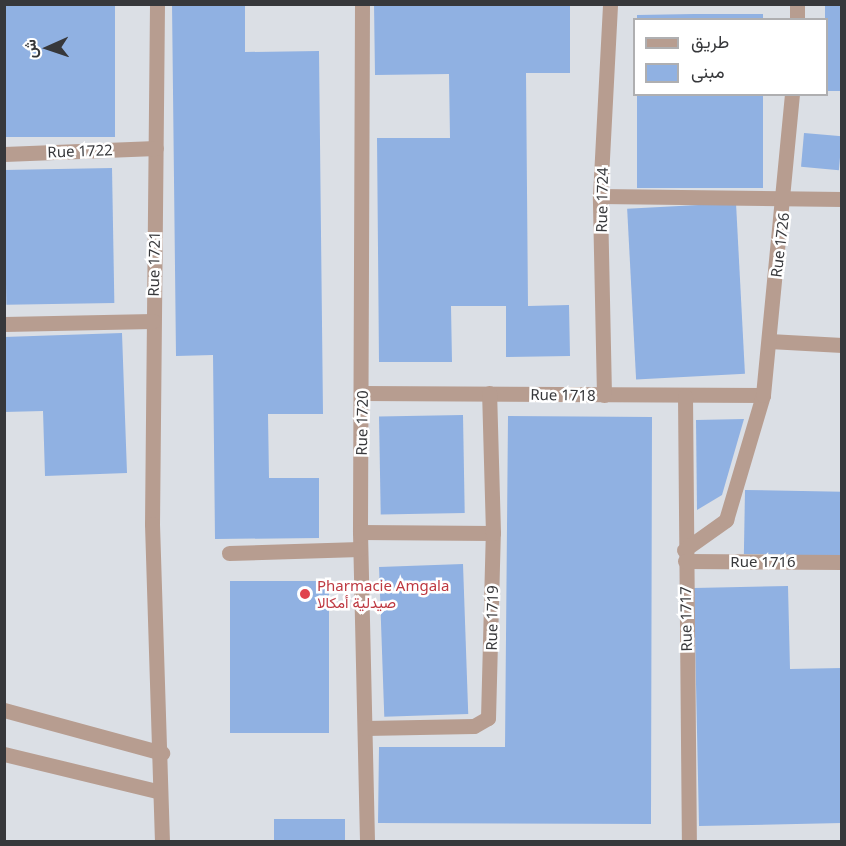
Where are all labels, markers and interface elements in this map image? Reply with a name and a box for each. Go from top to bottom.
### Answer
north arrow [18,18,78,78]
legend [633,18,828,96]
text: طريق [691,29,729,53]
text: ش [19,39,42,59]
text: مبنى [691,59,725,83]
street label: Rue 1722 [47,141,113,161]
street label: Rue 1724 [592,167,612,233]
street label: Rue 1726 [767,212,793,278]
street label: Rue 1721 [144,231,164,297]
street label: Rue 1718 [530,385,596,405]
street label: Rue 1720 [352,390,372,456]
street label: Rue 1716 [730,553,796,571]
place label: Pharmacie Amgala صيدلية أمكالا [317,576,449,611]
street label: Rue 1719 [482,585,502,651]
street label: Rue 1717 [676,586,696,652]
marker: Pharmacie Amgala صيدلية أمكالا [298,587,312,601]

